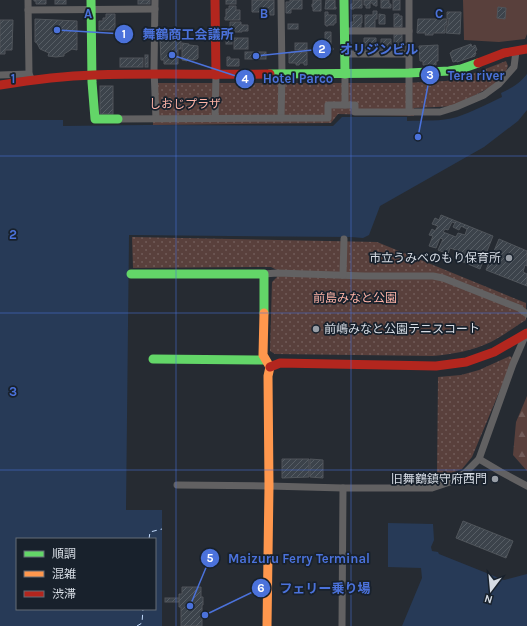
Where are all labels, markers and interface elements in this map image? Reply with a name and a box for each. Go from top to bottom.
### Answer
text: A [84,6,92,21]
text: B [260,6,268,21]
text: C [435,6,443,21]
callout: 舞鶴商工会議所 [114,22,241,47]
text: 1 [122,27,126,41]
text: 舞鶴商工会議所 [142,27,234,42]
callout: オリジンビル [312,37,426,62]
text: 2 [318,42,326,56]
text: オリジンビル [340,42,418,57]
callout: Tera river [420,62,512,87]
callout: Hotel Parco [235,66,341,91]
text: 3 [426,68,434,82]
text: Tera river [448,68,505,83]
text: 1 [11,71,15,86]
text: Hotel Parco [263,71,333,86]
text: 4 [241,72,249,86]
park label: しおじプラザ [149,97,221,111]
text: 2 [9,227,17,242]
place label: 市立うみべのもり保育所 [369,251,501,265]
marker: 市立うみべのもり保育所 [504,253,514,263]
park label: 前島みなと公園 [313,291,397,305]
place label: 前嶋みなと公園テニスコート [324,322,480,336]
marker: 前嶋みなと公園テニスコート [311,324,321,334]
text: 3 [9,384,17,399]
place label: 旧舞鶴鎮守府西門 [391,472,487,486]
marker: 旧舞鶴鎮守府西門 [490,474,500,484]
legend [16,538,156,610]
callout: Maizuru Ferry Terminal [200,546,379,571]
text: 順調 [52,547,76,561]
text: 5 [207,551,214,565]
text: Maizuru Ferry Terminal [228,551,370,566]
text: 混雑 [52,567,76,581]
north arrow [471,570,511,610]
callout: フェリー乗り場 [251,576,378,601]
text: 6 [257,581,265,595]
text: フェリー乗り場 [279,581,371,596]
text: 渋滞 [52,587,76,601]
text: N [483,592,494,606]

